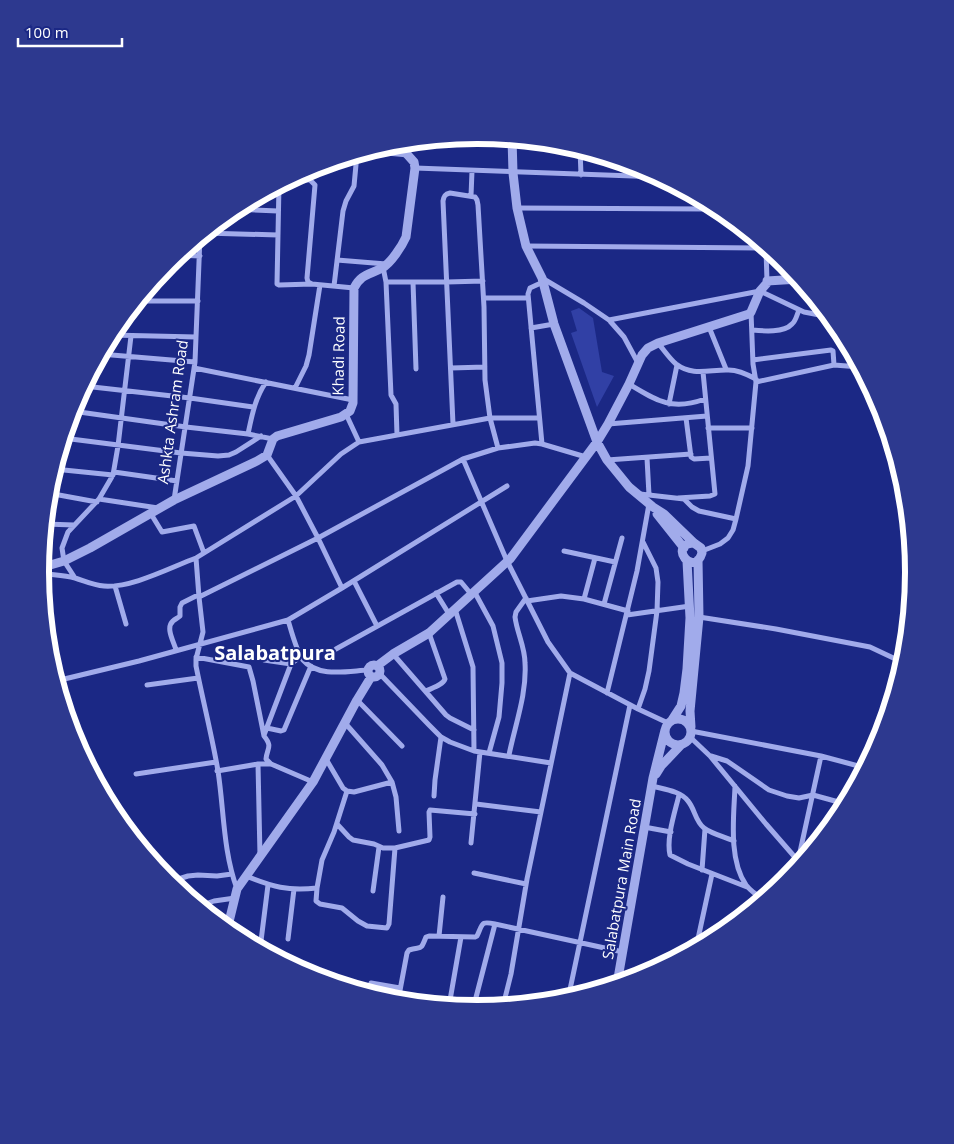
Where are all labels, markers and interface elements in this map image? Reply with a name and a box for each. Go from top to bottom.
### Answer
scale bar [18,15,121,47]
text: 100 m [25,22,69,42]
street label: Khadi Road [327,316,349,396]
street label: Ashkta Ashram Road [152,339,192,485]
district label: Salabatpura [214,639,336,666]
street label: Salabatpura Main Road [597,797,645,961]

